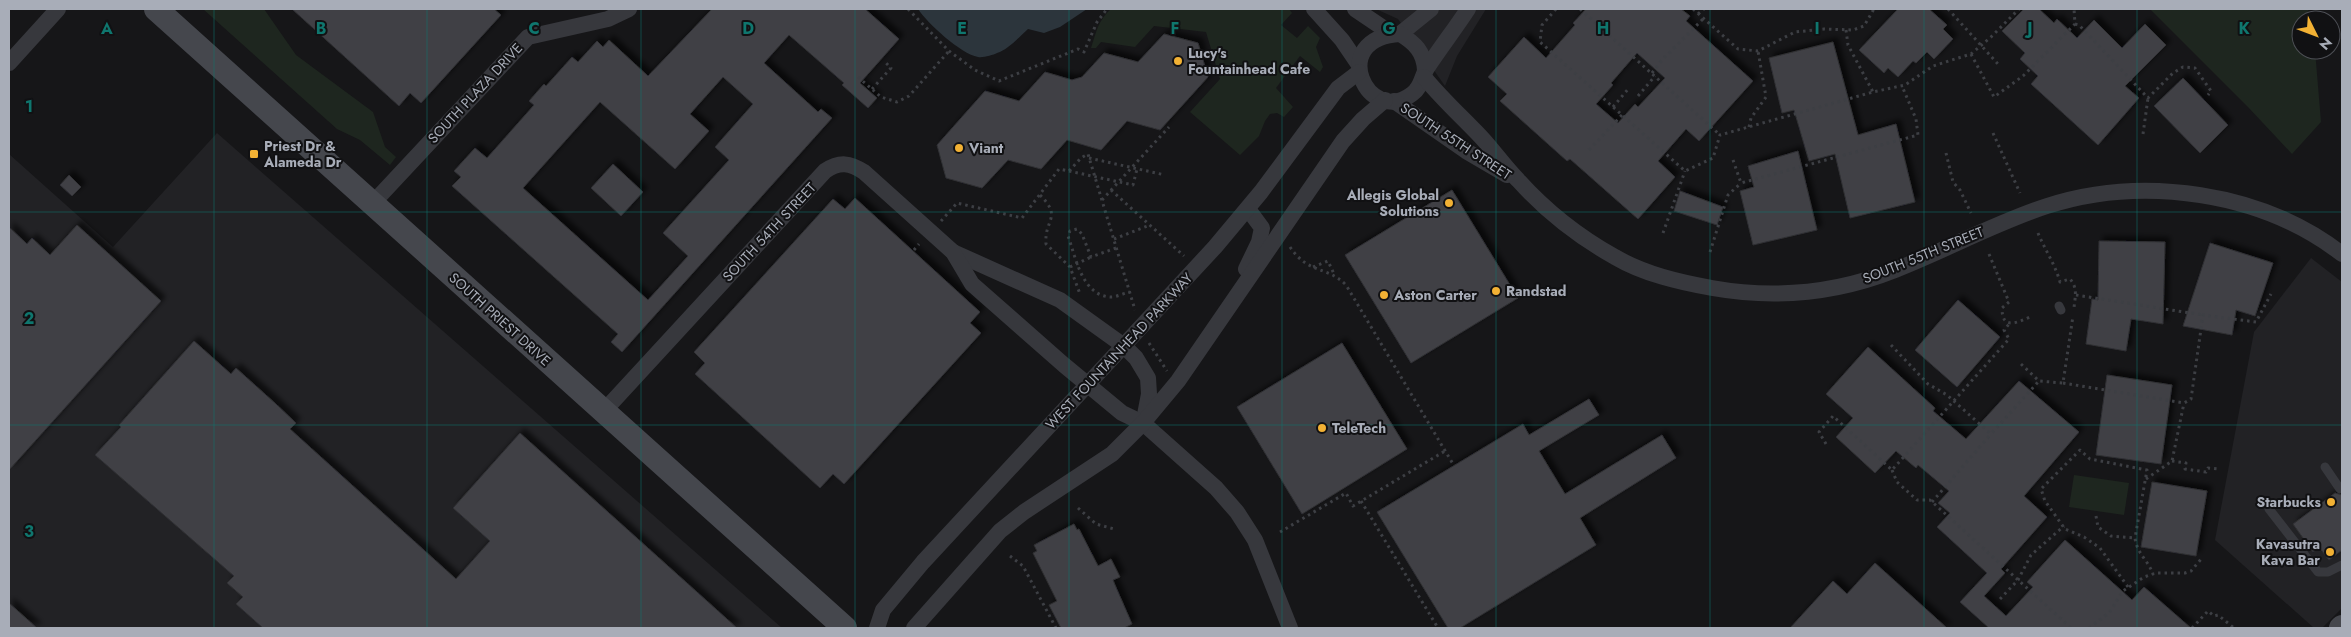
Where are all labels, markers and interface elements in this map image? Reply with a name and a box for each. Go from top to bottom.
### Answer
north arrow [2291,10,2341,60]
text: A [100,17,113,40]
text: B [316,17,326,40]
text: C [528,17,540,40]
text: D [742,17,754,40]
text: E [957,17,967,40]
text: F [1171,17,1179,40]
text: G [1382,17,1396,40]
text: H [1597,17,1609,40]
text: I [1814,17,1820,40]
text: J [2024,17,2033,40]
text: K [2238,17,2250,40]
text: N [2315,33,2337,55]
street label: SOUTH PLAZA DRIVE [423,38,527,148]
place label: Lucy's Fountainhead Cafe [1188,43,1310,79]
marker: Lucy's Fountainhead Cafe [1172,55,1184,67]
text: 1 [25,95,33,118]
street label: SOUTH 55TH STREET [1397,98,1516,185]
place label: Priest Dr & Alameda Dr [263,136,342,172]
place label: Viant [968,138,1004,158]
marker: Viant [953,142,965,154]
marker: Priest Dr & Alameda Dr [248,148,260,160]
street label: SOUTH 54TH STREET [718,178,821,286]
place label: Allegis Global Solutions [1346,185,1440,221]
marker: Allegis Global Solutions [1443,197,1455,209]
street label: SOUTH 55TH STREET [1860,221,1987,288]
street label: SOUTH PRIEST DRIVE [445,268,555,370]
street label: WEST FOUNTAINHEAD PARKWAY [1041,268,1197,434]
place label: Randstad [1506,281,1566,301]
place label: Aston Carter [1393,285,1477,305]
marker: Randstad [1490,285,1502,297]
marker: Aston Carter [1378,289,1390,301]
text: 2 [24,307,34,330]
place label: TeleTech [1332,418,1386,438]
marker: TeleTech [1316,422,1328,434]
place label: Starbucks [2256,492,2322,512]
marker: Starbucks [2325,496,2337,508]
text: 3 [24,520,34,543]
place label: Kavasutra Kava Bar [2256,534,2320,570]
marker: Kavasutra Kava Bar [2324,546,2336,558]

